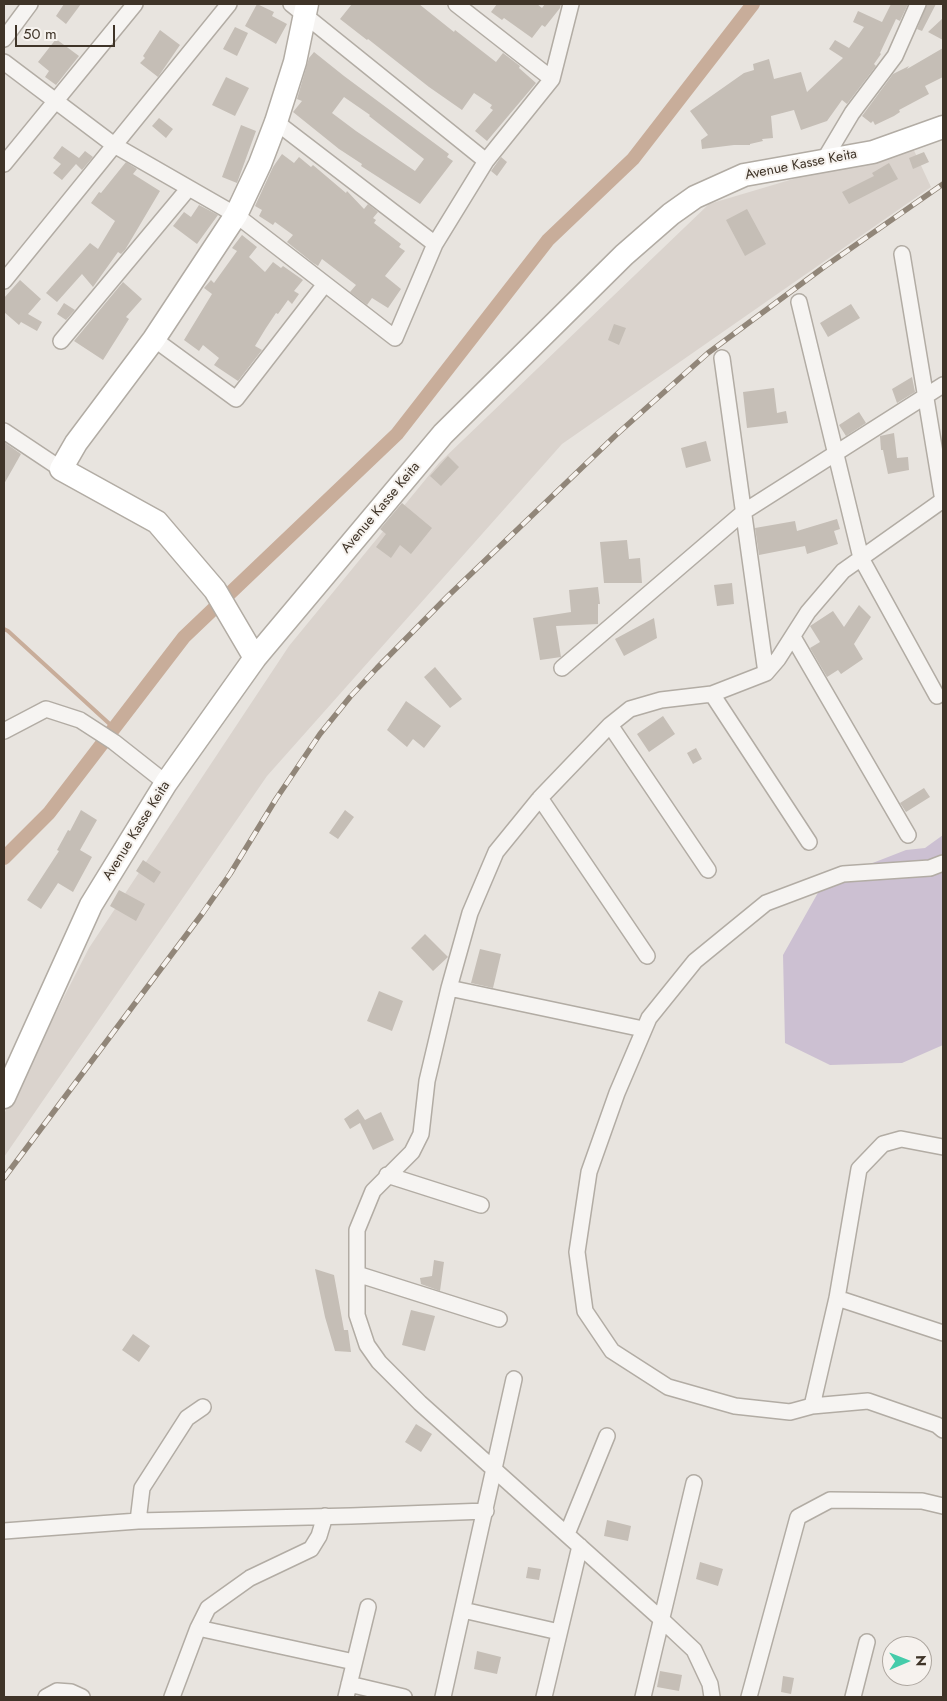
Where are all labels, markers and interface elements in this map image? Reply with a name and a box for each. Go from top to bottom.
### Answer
scale bar [18,15,118,47]
text: 50 m [23,23,57,45]
street label: Avenue Kasse Keita [744,146,858,184]
street label: Avenue Kasse Keita [338,459,424,557]
street label: Avenue Kasse Keita [100,778,174,884]
north arrow [882,1636,932,1686]
text: N [911,1655,931,1666]

